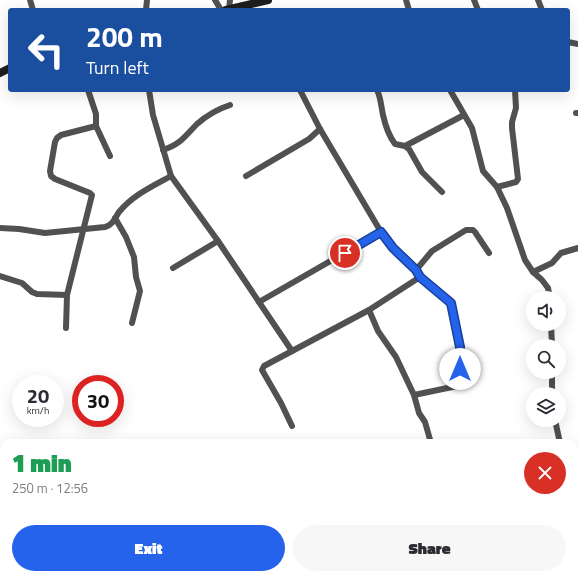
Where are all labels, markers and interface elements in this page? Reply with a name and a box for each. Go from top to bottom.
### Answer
text: 200 m [86,15,163,58]
icon: left [20,24,72,76]
text: Turn left [86,54,149,81]
pin [328,236,362,270]
icon: arrive [334,242,356,264]
map controls [526,291,566,427]
button: sound [526,291,566,331]
button: search [526,339,566,379]
position arrow [439,348,481,390]
speed limit sign: 30 [72,375,124,427]
text: 20 [27,380,49,411]
button: layers [526,387,566,427]
text: km/h [27,403,49,418]
text: 1 min [12,445,72,481]
button: close [524,452,566,494]
text: 250 m · 12:56 [12,478,88,498]
button: Exit [12,525,285,571]
button: Share [293,525,566,571]

